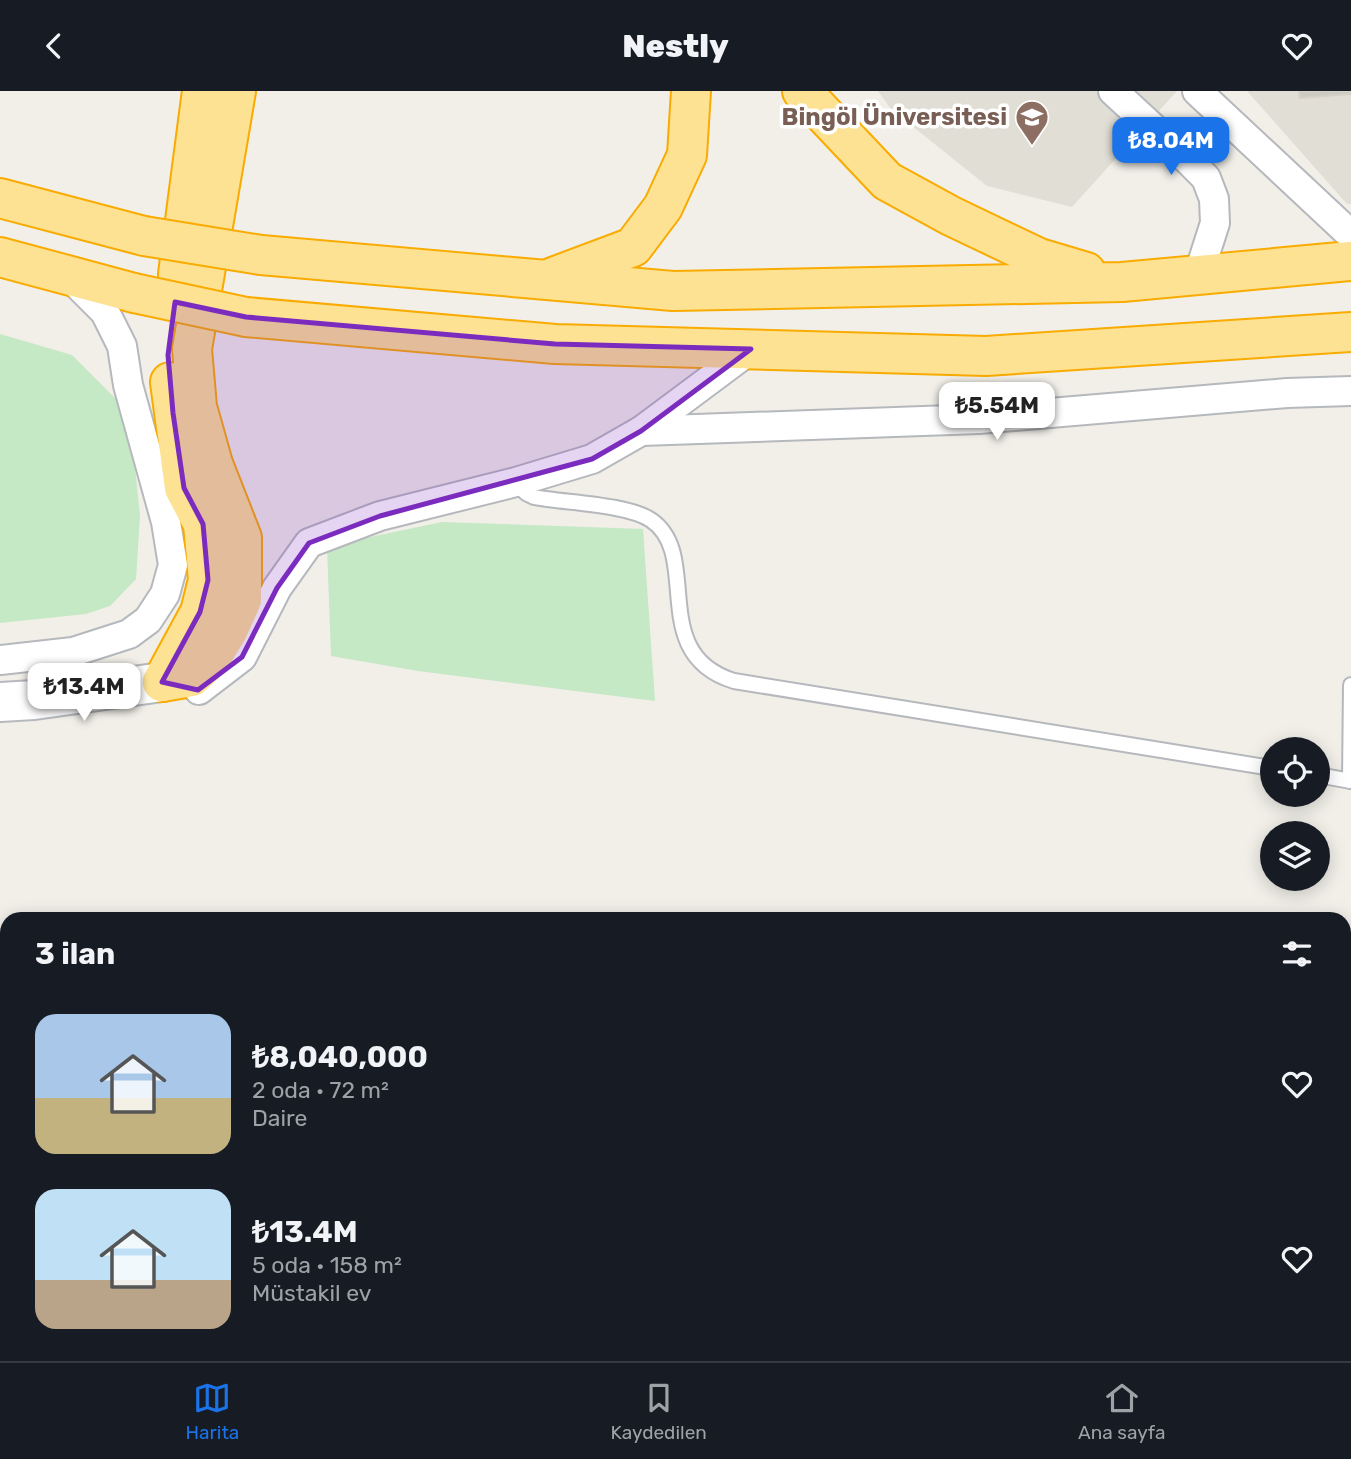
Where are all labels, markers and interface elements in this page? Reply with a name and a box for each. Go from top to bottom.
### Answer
icon: back [35,27,73,65]
text: Nestly [622,27,729,65]
icon: heart [1278,27,1316,65]
school or university icon: Bingöl Üniversitesi [1013,98,1051,147]
place label: Bingöl Üniversitesi [782,103,1007,131]
pin: ₺8.04M [1114,118,1228,177]
text: ₺8.04M [1128,126,1214,154]
pin: ₺5.54M [940,383,1054,442]
text: ₺5.54M [955,391,1039,419]
pin: ₺13.4M [27,663,141,723]
text: ₺13.4M [44,672,124,700]
map controls [1260,737,1330,891]
button: locate [1260,737,1330,807]
button: layers [1260,821,1330,891]
icon: filters [1278,935,1316,973]
text: 3 ilan [35,936,115,972]
text: ₺8,040,000 [252,1039,428,1075]
icon: home [91,1042,175,1126]
icon: heart [1278,1065,1316,1103]
text: 2 oda · 72 m² [252,1076,389,1104]
text: Daire [252,1104,308,1132]
text: ₺13.4M [252,1214,357,1250]
icon: home [91,1217,175,1301]
icon: heart [1278,1240,1316,1278]
text: 5 oda · 158 m² [252,1251,402,1279]
text: Müstakil ev [252,1279,371,1307]
tab: Harita [186,1379,239,1444]
tab: Kaydedilen [610,1379,707,1444]
tab: Ana sayfa [1078,1379,1165,1444]

